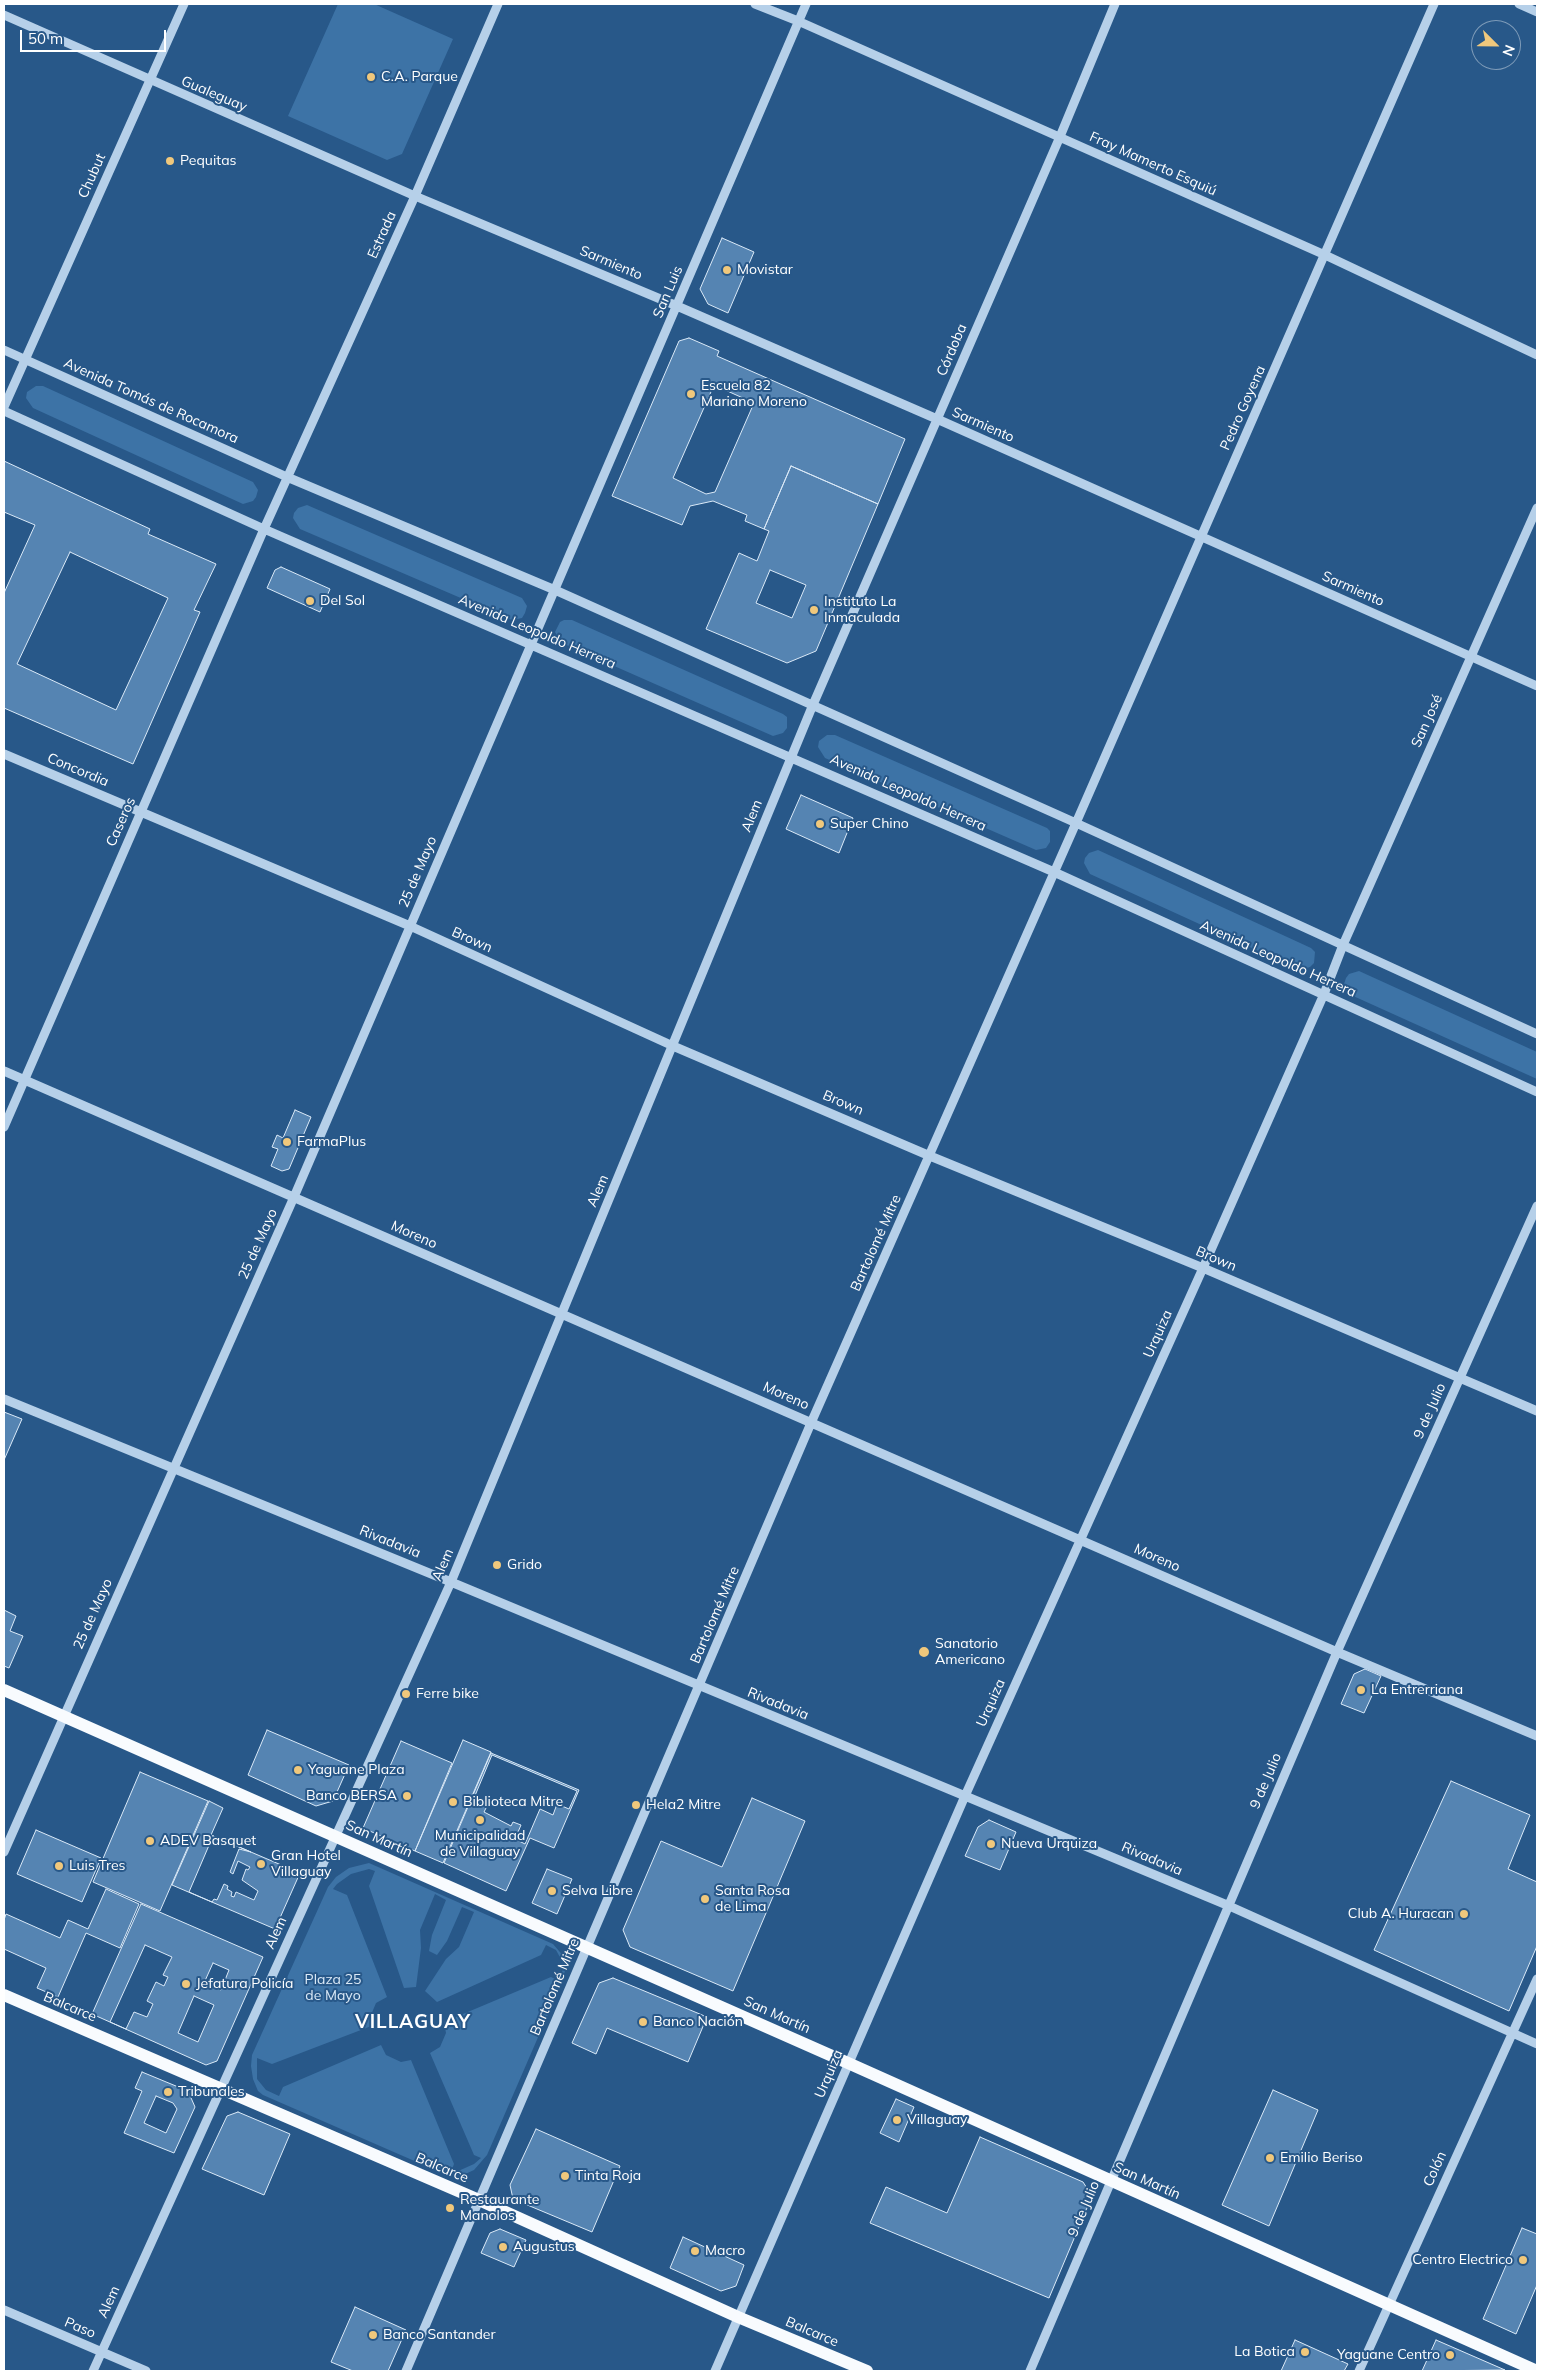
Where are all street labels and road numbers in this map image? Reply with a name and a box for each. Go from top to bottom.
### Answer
street label: Gualeguay [179,73,249,115]
street label: Fray Mamerto Esquiú [1087,128,1219,200]
street label: Chubut [75,151,109,201]
street label: Estrada [364,209,400,261]
street label: Sarmiento [577,242,645,284]
street label: San Luis [650,263,686,321]
street label: Córdoba [933,321,971,379]
street label: Avenida Tomás de Rocamora [61,355,241,447]
street label: Pedro Goyena [1217,363,1269,453]
street label: Sarmiento [949,404,1017,446]
street label: Sarmiento [1319,568,1387,610]
street label: Avenida Leopoldo Herrera [456,591,618,673]
street label: San José [1408,692,1446,750]
street label: Concordia [45,750,111,790]
street label: Avenida Leopoldo Herrera [827,751,989,835]
street label: Caseros [103,795,139,849]
street label: Alem [738,797,766,835]
street label: 25 de Mayo [395,834,441,910]
street label: Avenida Leopoldo Herrera [1197,917,1359,1001]
street label: Brown [449,924,495,956]
street label: Brown [820,1087,866,1119]
street label: Alem [584,1172,612,1210]
street label: Bartolomé Mitre [847,1192,905,1294]
street label: 25 de Mayo [235,1206,281,1282]
street label: Moreno [388,1217,440,1253]
street label: Brown [1193,1243,1239,1275]
street label: Urquiza [1140,1307,1176,1361]
street label: Moreno [760,1378,812,1414]
street label: 9 de Julio [1410,1381,1450,1441]
street label: Rivadavia [357,1522,423,1562]
street label: Moreno [1131,1540,1183,1576]
street label: Alem [429,1546,457,1584]
street label: Bartolomé Mitre [687,1564,743,1666]
street label: 25 de Mayo [70,1576,116,1652]
street label: Urquiza [973,1676,1009,1730]
street label: Rivadavia [745,1684,811,1724]
street label: 9 de Julio [1247,1751,1285,1811]
street label: San Martín [343,1817,415,1861]
street label: Rivadavia [1119,1839,1185,1879]
street label: Alem [262,1914,290,1952]
street label: Bartolomé Mitre [527,1936,583,2038]
street label: Balcarce [41,1988,99,2026]
street label: San Martín [741,1993,813,2037]
street label: Urquiza [811,2047,847,2101]
street label: Balcarce [413,2149,471,2187]
street label: Colón [1420,2149,1450,2189]
street label: San Martín [1111,2159,1183,2203]
street label: 9 de Julio [1065,2179,1103,2239]
street label: Alem [95,2283,123,2321]
street label: Balcarce [783,2313,841,2351]
street label: Paso [62,2314,98,2342]

